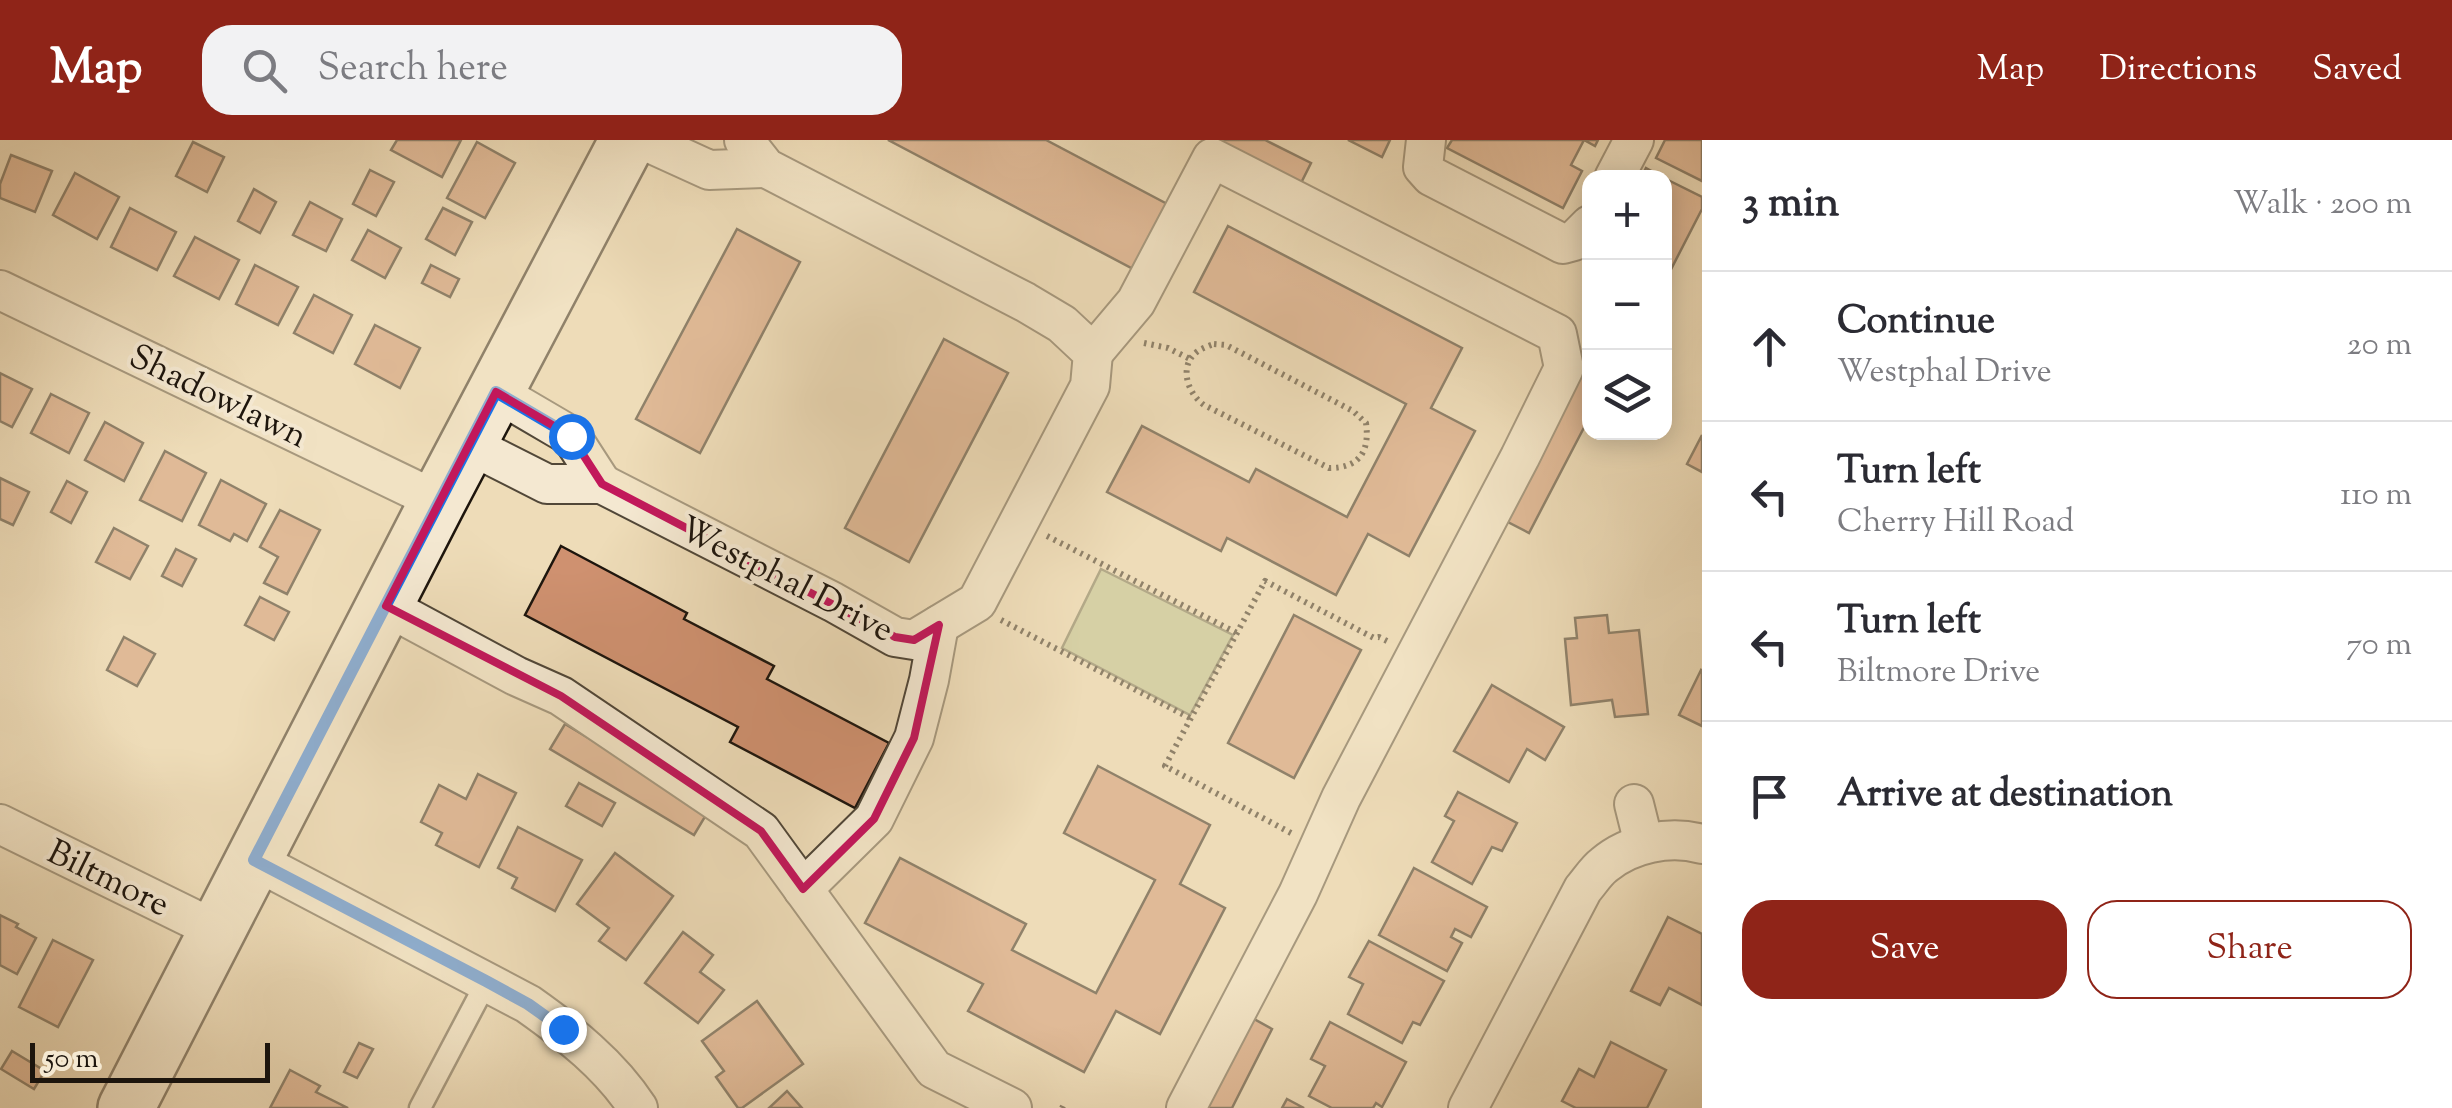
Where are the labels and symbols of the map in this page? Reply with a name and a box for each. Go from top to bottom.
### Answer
street label: Shadowlawn [120,333,315,463]
route start [549,414,595,460]
street label: Westphal Drive [669,505,902,657]
street label: Biltmore [38,829,177,932]
route end [541,1007,587,1053]
scale bar [30,1038,270,1082]

